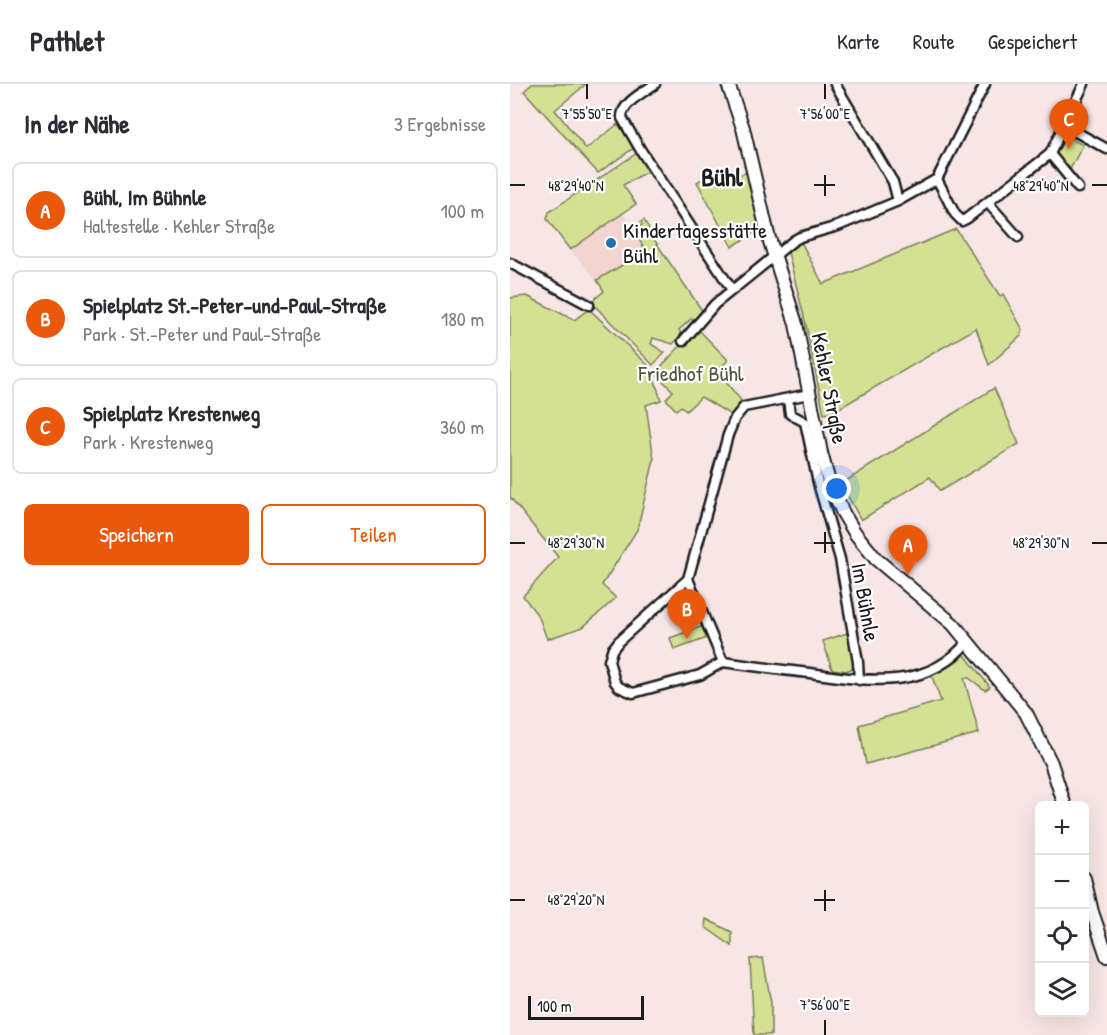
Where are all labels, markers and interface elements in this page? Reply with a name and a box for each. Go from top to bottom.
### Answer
text: Pathlet [30,22,104,60]
text: Karte [837,27,880,56]
text: Route [913,27,955,56]
text: Gespeichert [988,27,1077,56]
pin: C [1050,100,1088,149]
text: 7°55'50"E [562,103,613,124]
text: 7°56'00"E [800,103,851,124]
text: In der Nähe [24,106,130,141]
text: 3 Ergebnisse [394,110,486,137]
district label: Bühl [701,159,744,194]
text: 48°29'40"N [548,175,604,196]
text: 48°29'40"N [1013,175,1069,196]
text: Bühl, Im Bühnle [83,182,207,212]
text: A [41,197,50,224]
text: 100 m [441,197,484,224]
text: Haltestelle · Kehler Straße [83,212,275,239]
place label: Kindertagesstätte Bühl [623,215,767,270]
marker: Kindertagesstätte Bühl [604,236,618,250]
text: Spielplatz St.-Peter-und-Paul-Straße [83,290,386,320]
text: B [40,305,51,332]
text: 180 m [441,305,484,332]
text: Park · St.-Peter und Paul-Straße [83,320,321,347]
street label: Kehler Straße [805,330,856,446]
park label: Friedhof Bühl [637,358,744,388]
text: Spielplatz Krestenweg [83,398,260,428]
text: C [40,413,51,440]
text: 360 m [440,413,484,440]
text: Park · Krestenweg [83,428,213,455]
your location [822,474,851,503]
button: Speichern [24,504,249,565]
button: Teilen [261,504,486,565]
pin: A [888,526,928,575]
text: 48°29'30"N [548,532,604,553]
text: 48°29'30"N [1013,532,1069,553]
street label: Im Bühnle [844,561,888,644]
pin: B [668,590,706,639]
map controls [1035,801,1089,1017]
button: + [1035,801,1089,855]
button: − [1035,855,1089,909]
text: 48°29'20"N [548,889,604,910]
button: locate [1035,909,1089,963]
button: layers [1035,963,1089,1017]
scale bar [528,993,644,1020]
text: 7°56'00"E [800,994,851,1015]
text: 100 m [537,995,572,1017]

